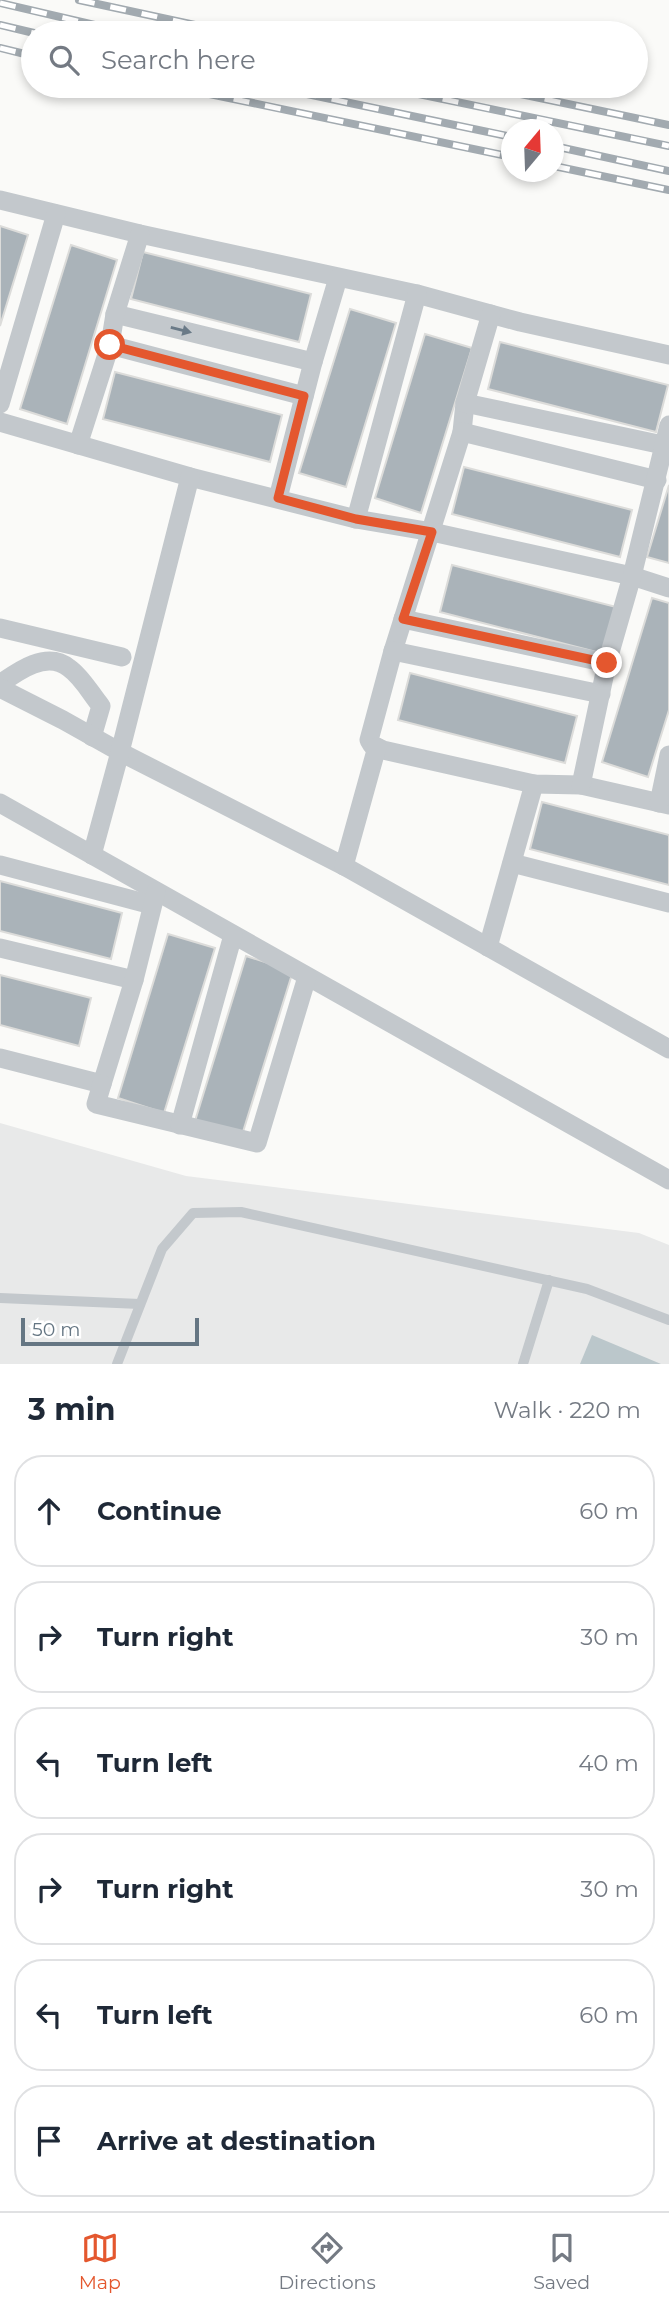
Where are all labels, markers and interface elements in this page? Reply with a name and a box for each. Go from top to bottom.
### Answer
search box [21,21,648,98]
icon: search [45,41,83,79]
text: Search here [101,44,256,76]
north arrow [501,119,564,182]
one-way arrow [170,325,192,336]
route start [94,329,125,360]
route end [591,647,622,678]
scale bar [21,1315,200,1347]
text: 50 m [32,1318,80,1341]
text: 3 min [28,1391,115,1428]
text: Walk · 220 m [494,1396,641,1424]
icon: ahead [30,1492,68,1530]
text: Continue [97,1495,222,1527]
text: 60 m [579,1497,639,1525]
icon: right [30,1618,68,1656]
text: Turn right [97,1621,233,1653]
text: 30 m [580,1623,639,1651]
icon: left [30,1744,68,1782]
text: Turn left [97,1747,213,1779]
text: 40 m [578,1749,639,1777]
icon: right [30,1870,68,1908]
text: Turn right [97,1873,233,1905]
text: 30 m [580,1875,639,1903]
icon: left [30,1996,68,2034]
text: Turn left [97,1999,213,2031]
text: 60 m [579,2001,639,2029]
icon: arrive [30,2122,68,2160]
text: Arrive at destination [97,2125,376,2157]
tab: Map [79,2229,121,2294]
tab: Directions [278,2229,376,2294]
tab: Saved [533,2229,590,2294]

